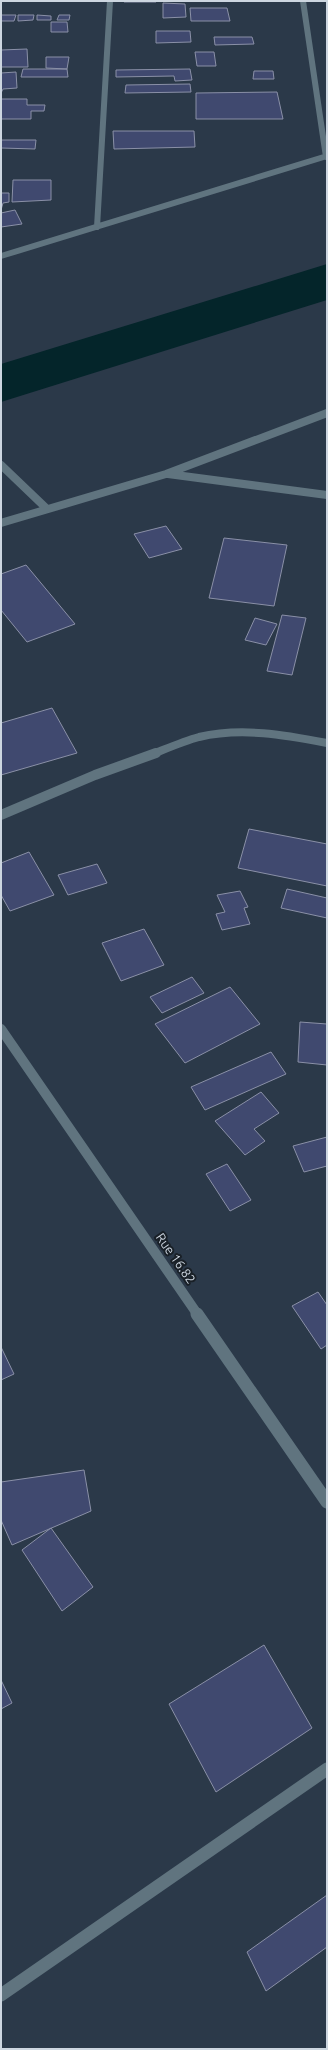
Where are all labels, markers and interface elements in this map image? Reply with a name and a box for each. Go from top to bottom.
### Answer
street label: Rue 16.82 [154,1230,198,1286]

